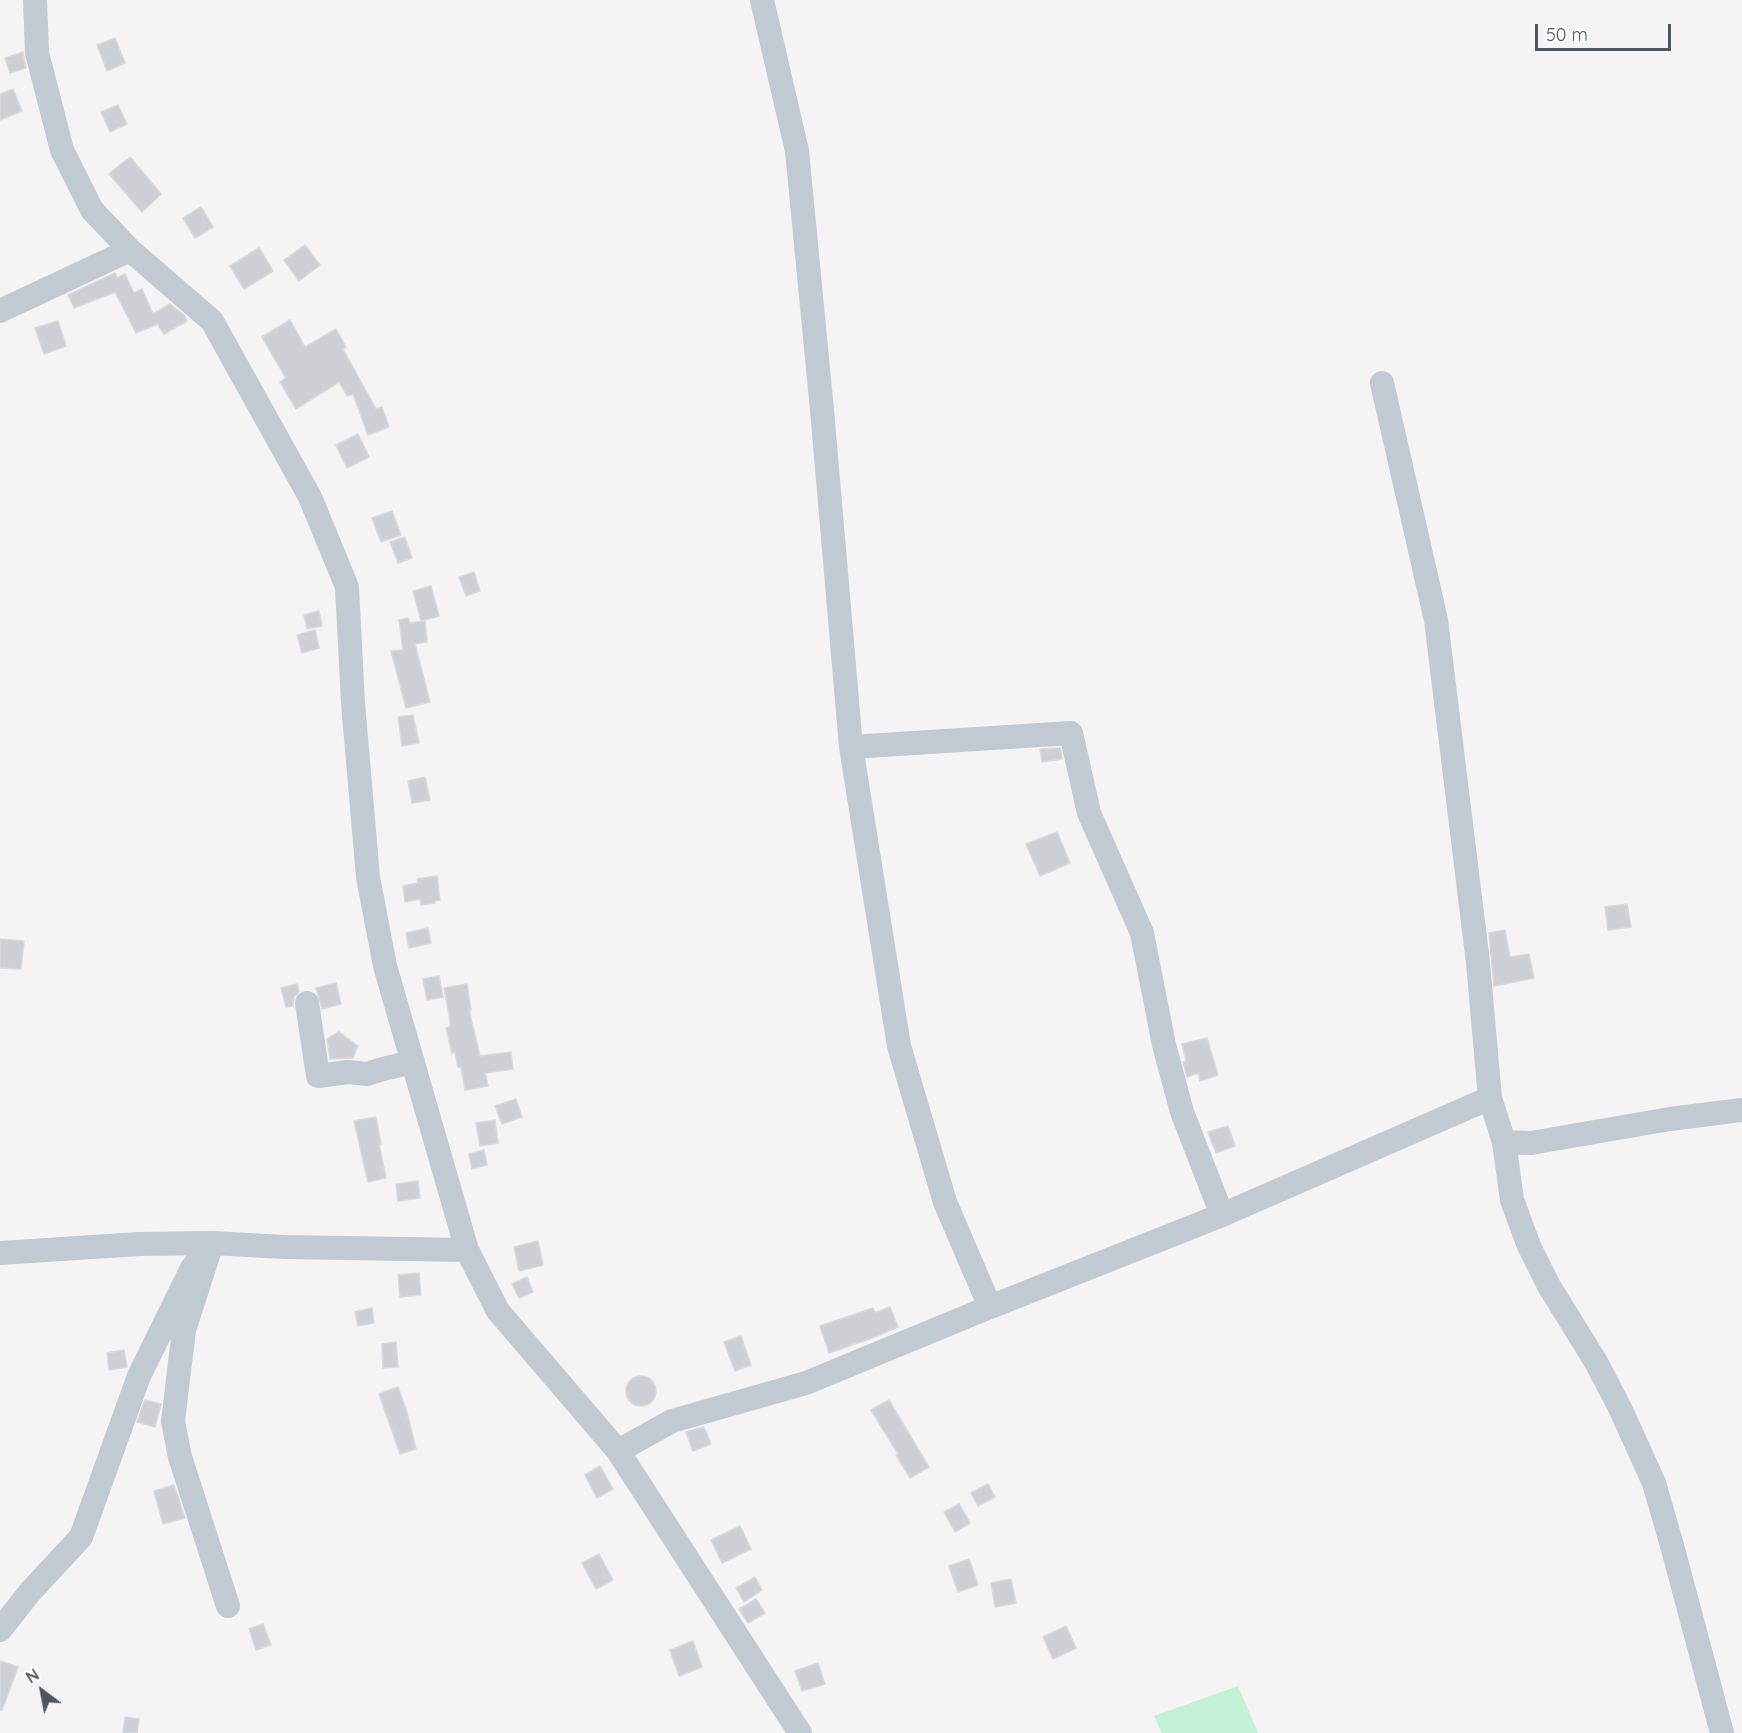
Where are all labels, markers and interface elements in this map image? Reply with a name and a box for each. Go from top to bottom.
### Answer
scale bar [1538,12,1674,50]
text: 50 m [1546,23,1588,46]
north arrow [12,1661,72,1721]
text: N [22,1664,43,1687]

